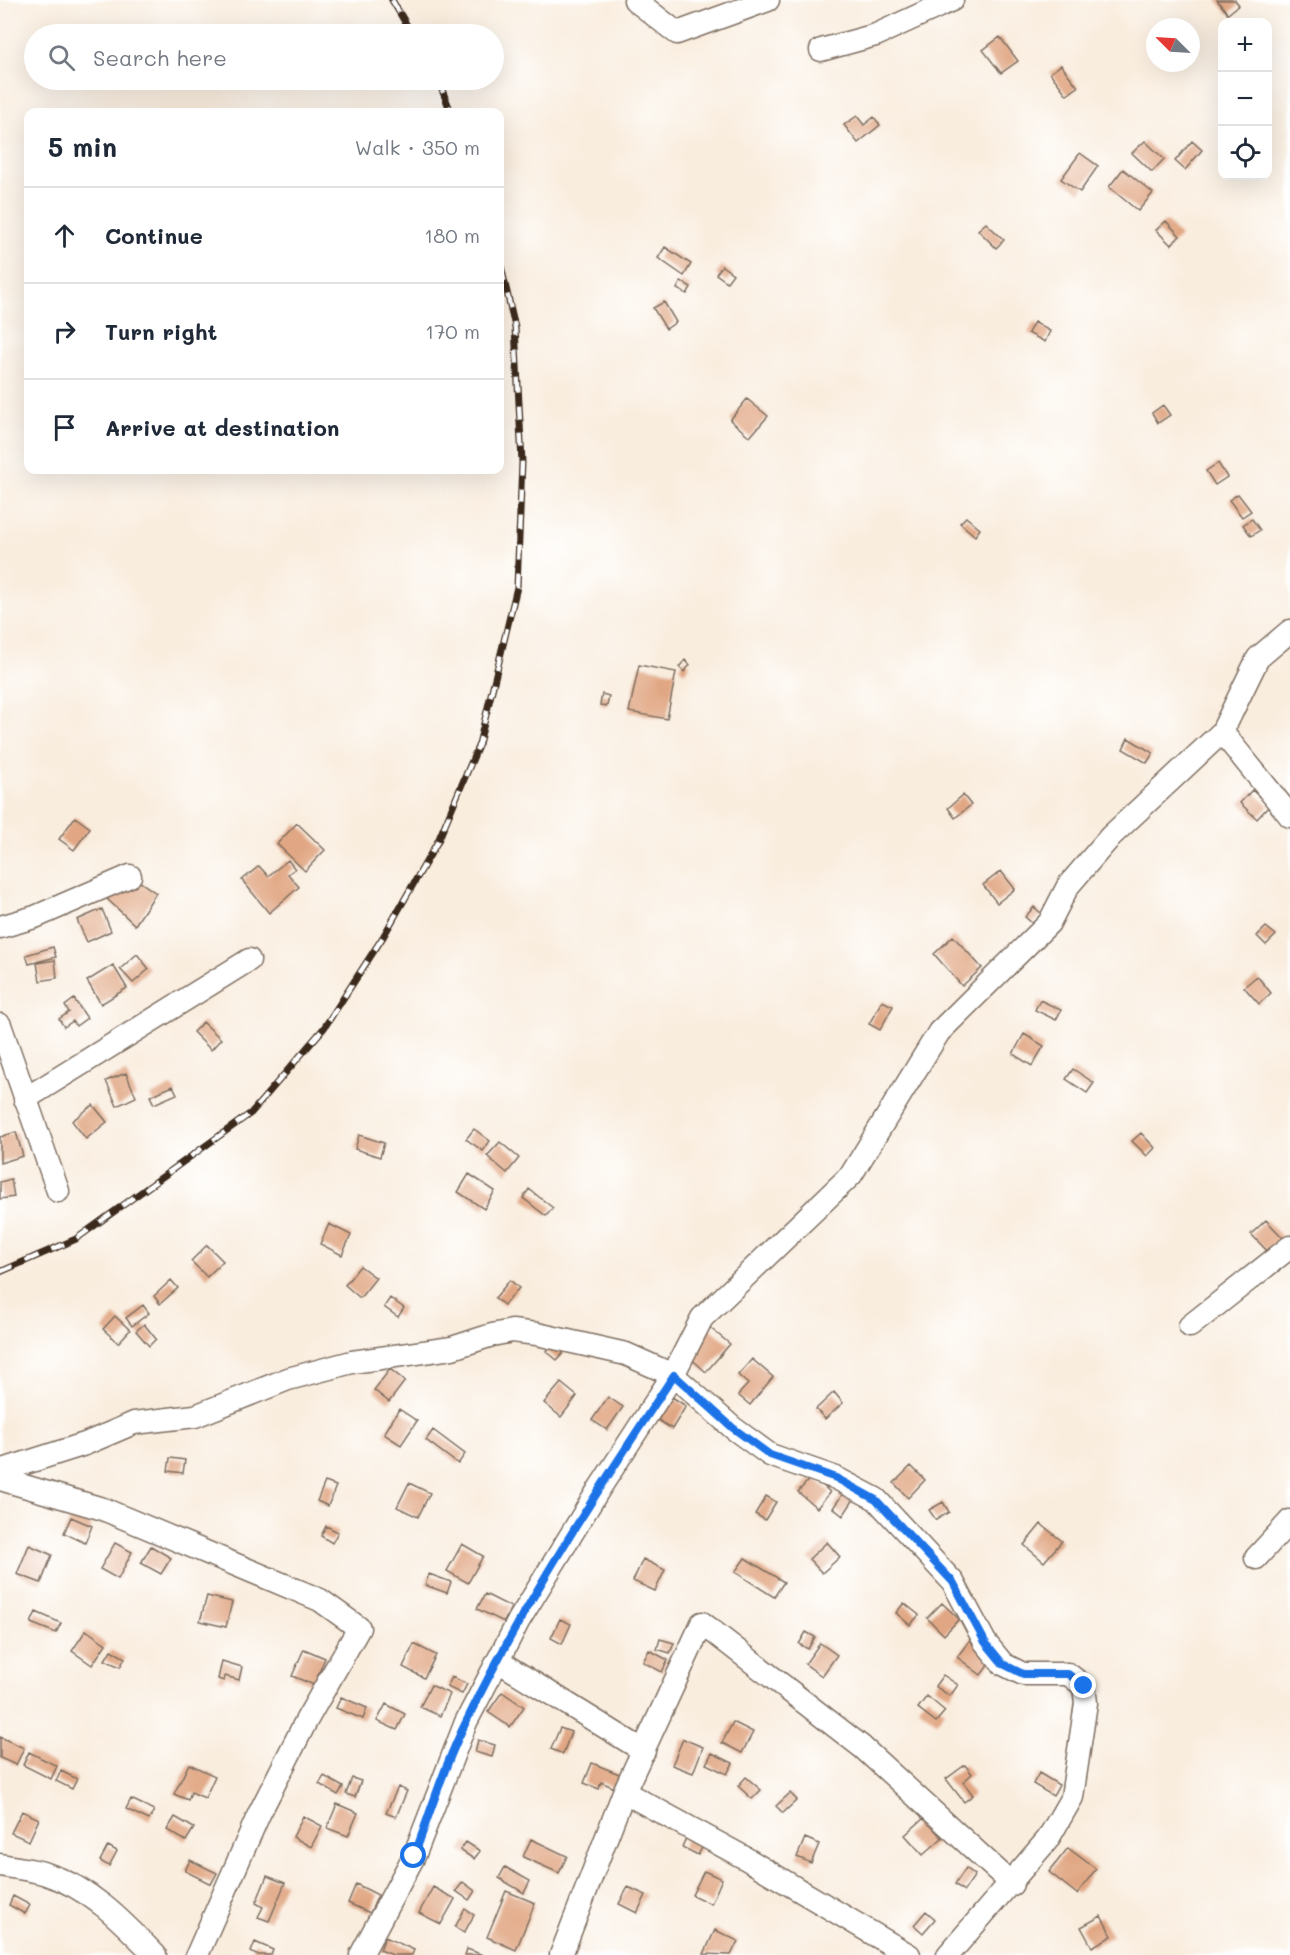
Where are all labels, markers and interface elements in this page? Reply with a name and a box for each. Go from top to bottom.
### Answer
north arrow [1146,18,1200,72]
map controls [1218,18,1272,180]
button: + [1218,18,1272,72]
search box [24,24,504,90]
icon: search [45,41,78,74]
text: Search here [93,43,227,72]
button: − [1218,72,1272,126]
button: locate [1218,126,1272,180]
text: 5 min [48,130,117,164]
text: Walk · 350 m [355,134,480,160]
icon: ahead [48,219,81,252]
text: Continue [105,221,203,250]
text: 180 m [424,222,480,248]
icon: right [48,315,81,348]
text: Turn right [105,317,217,346]
text: 170 m [425,318,480,344]
icon: arrive [48,411,81,444]
text: Arrive at destination [105,413,340,442]
route end [1070,1672,1096,1698]
route start [400,1842,426,1868]

